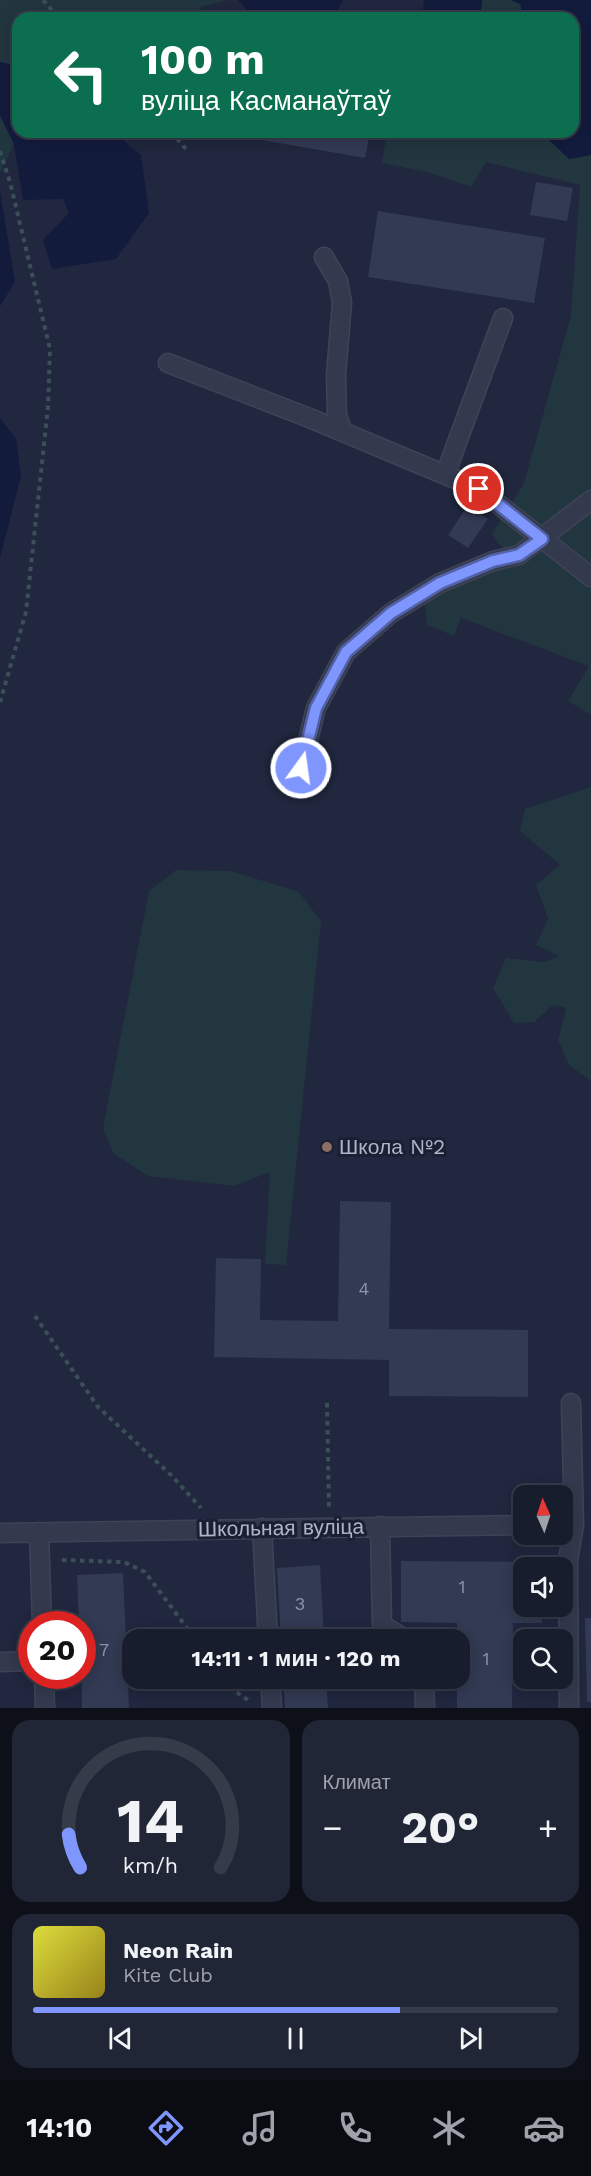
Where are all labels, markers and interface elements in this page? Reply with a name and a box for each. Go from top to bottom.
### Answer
text: 100 m [141,35,265,84]
icon: left [42,36,120,114]
text: вуліца Касманаўтаў [141,85,391,117]
pin [453,463,504,514]
icon: arrive [462,472,495,505]
position arrow [269,736,333,800]
place label: Школа №2 [339,1134,445,1159]
marker: Школа №2 [320,1140,334,1154]
house number: 4 [359,1278,370,1299]
north arrow [513,1485,573,1545]
map controls [513,1485,573,1689]
street label: Школьная вуліца [198,1514,365,1541]
button: sound [513,1557,573,1617]
house number: 1 [458,1576,466,1597]
house number: 3 [295,1593,305,1614]
speed limit sign: 20 [18,1611,96,1689]
button: search [513,1629,573,1689]
house number: 7 [99,1639,109,1660]
text: 14:11 · 1 мин · 120 m [192,1646,400,1671]
house number: 1 [482,1648,490,1669]
text: Климат [323,1770,391,1794]
text: 14 [117,1784,184,1857]
text: 20° [401,1801,479,1854]
text: − [323,1808,342,1847]
text: + [538,1808,558,1847]
text: km/h [123,1853,178,1878]
text: Neon Rain [123,1938,233,1963]
text: Kite Club [123,1963,213,1987]
icon: previous [104,2022,137,2055]
icon: pause [279,2022,312,2055]
icon: next [454,2022,487,2055]
icon: directions [145,2107,187,2149]
icon: music [239,2107,281,2149]
icon: phone [334,2107,376,2149]
icon: climate [428,2107,470,2149]
icon: car [523,2107,565,2149]
text: 14:10 [26,2112,92,2144]

